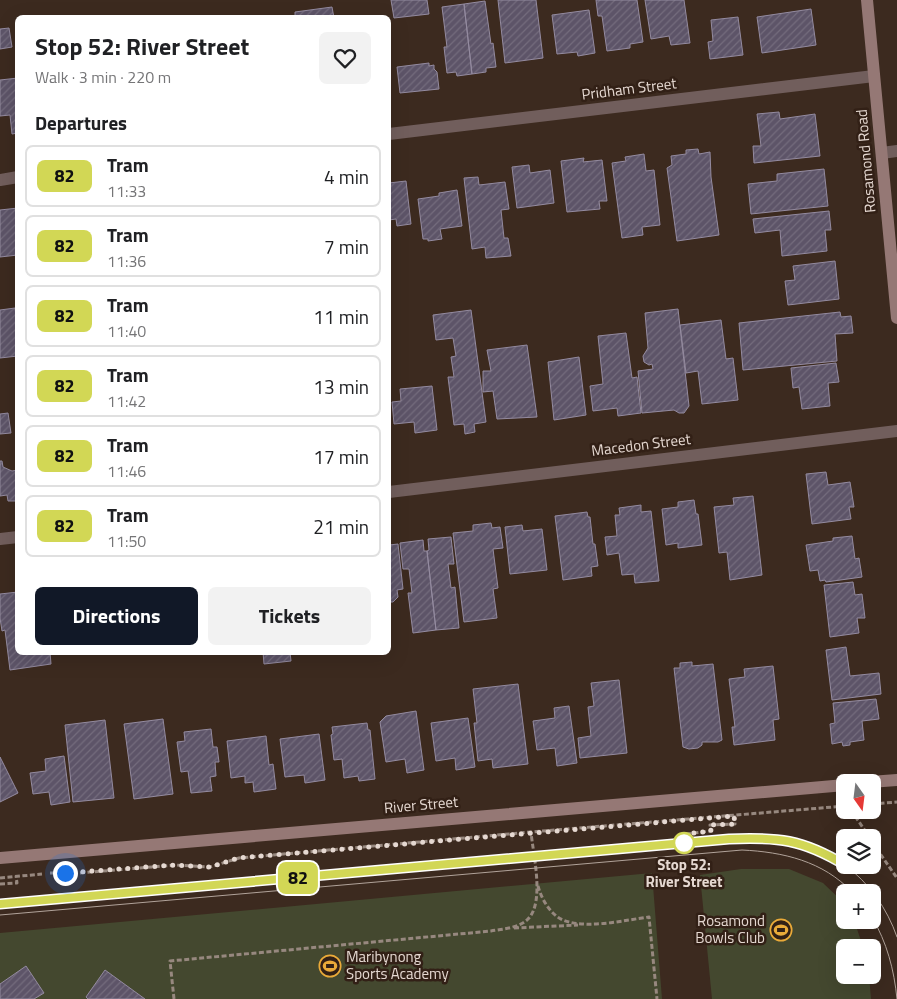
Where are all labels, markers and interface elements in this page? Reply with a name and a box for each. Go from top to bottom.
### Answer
text: Stop 52: River Street [35,28,249,64]
button: heart [319,32,371,84]
text: Walk · 3 min · 220 m [35,65,171,89]
street label: Pridham Street [580,71,678,106]
text: Departures [35,108,127,137]
street label: Rosamond Road [850,108,881,214]
text: Tram [107,150,149,179]
text: 82 [54,162,75,189]
text: 4 min [324,162,369,191]
text: 11:33 [107,179,146,203]
text: Tram [107,220,149,249]
text: 82 [54,232,75,259]
text: 7 min [324,232,369,261]
text: 11:36 [107,249,146,273]
text: Tram [107,290,149,319]
text: 82 [54,302,75,329]
text: 11 min [313,302,369,331]
text: 11:40 [107,319,146,343]
text: Tram [107,360,149,389]
text: 82 [54,372,75,399]
text: 13 min [313,372,369,401]
text: 11:42 [107,389,146,413]
street label: Macedon Street [590,427,693,462]
text: Tram [107,430,149,459]
text: 82 [54,442,75,469]
text: 17 min [313,442,369,471]
text: 11:46 [107,459,146,483]
text: Tram [107,500,149,529]
text: 82 [54,512,75,539]
text: 21 min [313,512,369,541]
text: 11:50 [107,529,146,553]
button: Directions [35,587,198,645]
button: Tickets [208,587,371,645]
north arrow [836,774,881,819]
map controls [836,774,881,984]
street label: River Street [383,790,460,819]
button: layers [836,829,881,874]
marker: Stop 52: River Street [673,832,695,854]
place label: Stop 52: River Street [646,853,723,893]
your location [53,861,78,886]
line badge: 82 [276,862,320,894]
text: 82 [288,864,308,891]
button: + [836,884,881,929]
place label: Rosamond Bowls Club [695,909,765,949]
sports icon: Rosamond Bowls Club [769,918,793,942]
button: − [836,939,881,984]
place label: Maribynong Sports Academy [346,945,449,985]
sports icon: Maribynong Sports Academy [318,954,342,978]

